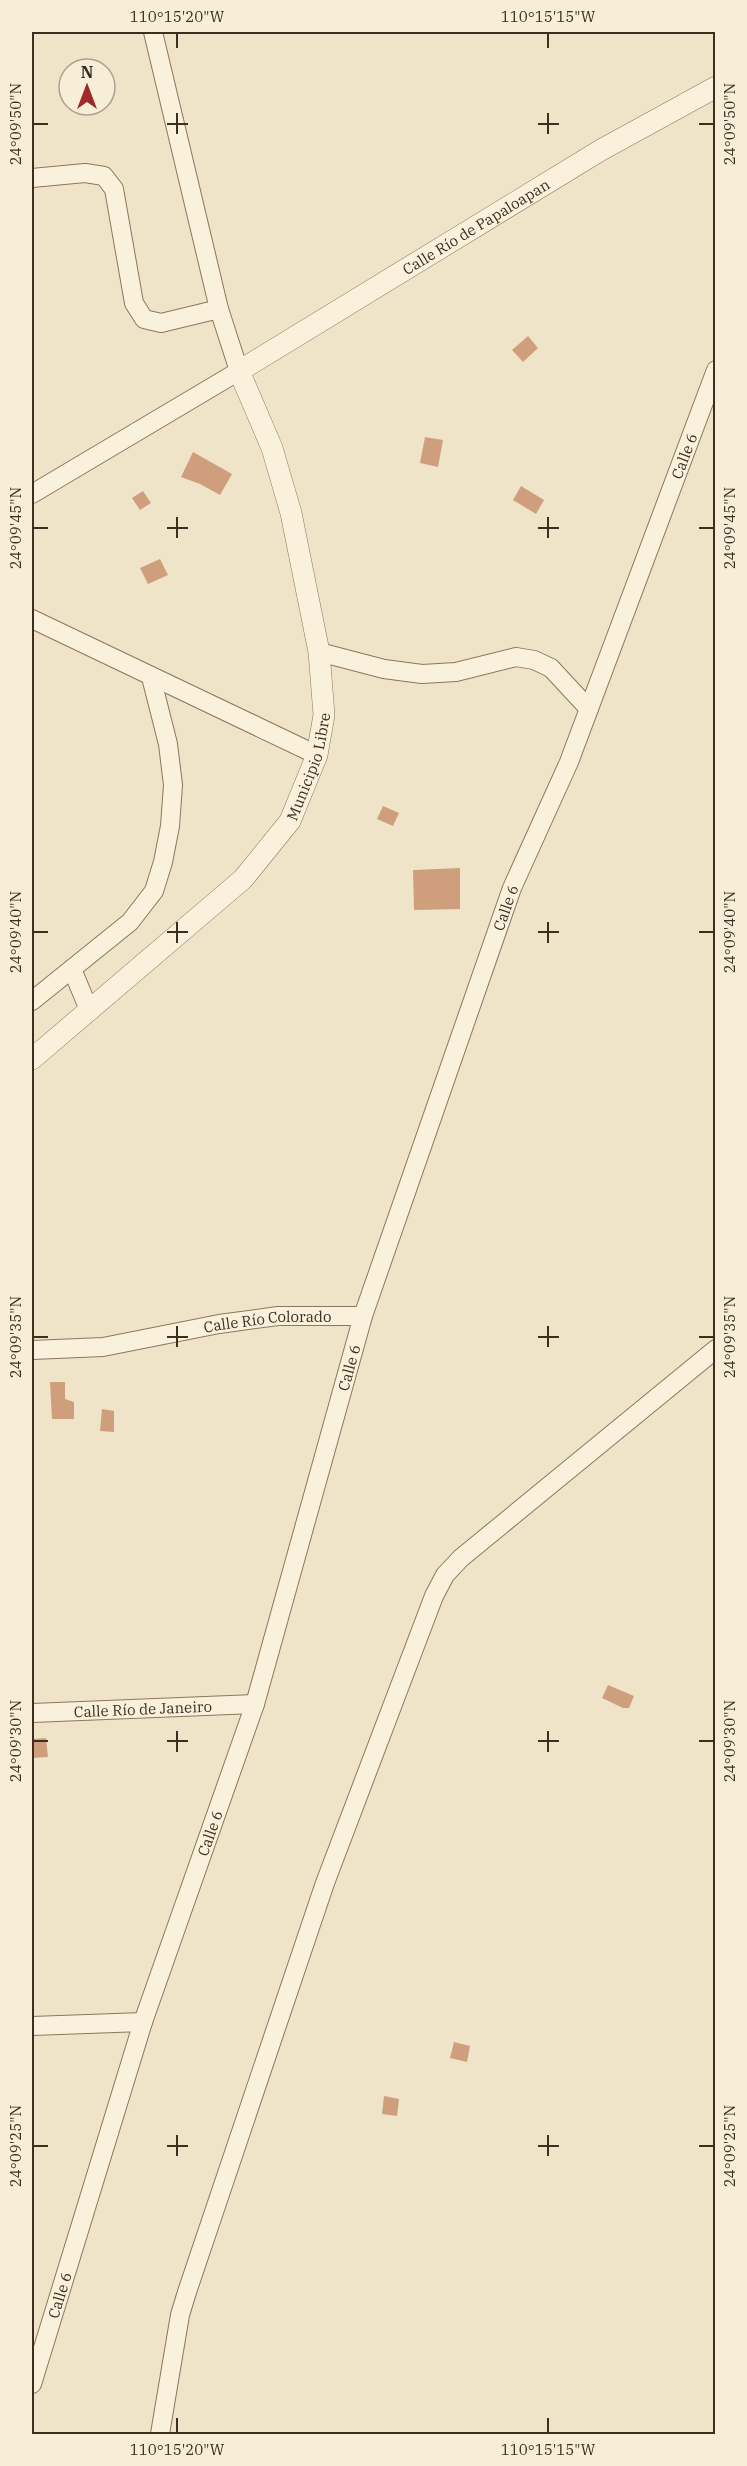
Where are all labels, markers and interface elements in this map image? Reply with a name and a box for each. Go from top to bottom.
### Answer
text: 110°15'20"W [130,7,225,26]
text: 110°15'15"W [501,7,596,26]
north arrow [57,57,117,117]
text: N [81,62,93,82]
text: 24°09'50"N [6,83,25,165]
text: 24°09'50"N [720,83,739,165]
street label: Calle Río de Papaloapan [399,174,553,279]
street label: Calle 6 [667,430,701,481]
text: 24°09'45"N [6,487,25,569]
text: 24°09'45"N [720,487,739,569]
street label: Municipio Libre [282,711,334,823]
street label: Calle 6 [488,882,522,933]
text: 24°09'40"N [6,891,25,973]
text: 24°09'40"N [720,891,739,973]
text: 24°09'35"N [6,1296,25,1378]
text: 24°09'35"N [720,1296,739,1378]
street label: Calle Río Colorado [202,1307,331,1336]
street label: Calle 6 [333,1342,364,1393]
street label: Calle Río de Janeiro [73,1696,212,1721]
text: 24°09'30"N [6,1700,25,1782]
text: 24°09'30"N [720,1700,739,1782]
street label: Calle 6 [193,1808,226,1859]
text: 24°09'25"N [6,2105,25,2187]
text: 24°09'25"N [720,2105,739,2187]
street label: Calle 6 [43,2270,75,2321]
text: 110°15'20"W [130,2440,225,2459]
text: 110°15'15"W [501,2440,596,2459]

